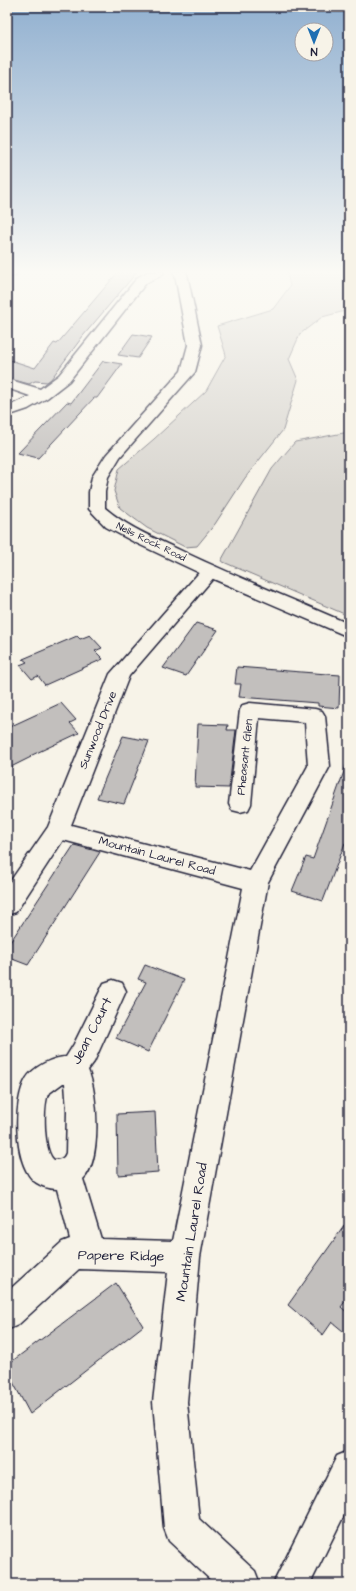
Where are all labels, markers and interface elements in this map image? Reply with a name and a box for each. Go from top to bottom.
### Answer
north arrow [294,22,334,62]
text: N [310,44,317,59]
street label: Nells Rock Road [114,519,188,565]
street label: Sunwood Drive [75,688,122,772]
street label: Pheasant Glen [233,718,257,796]
street label: Mountain Laurel Road [97,832,217,880]
street label: Jean Court [67,994,118,1068]
street label: Mountain Laurel Road [171,1161,213,1303]
street label: Papere Ridge [78,1245,165,1267]

